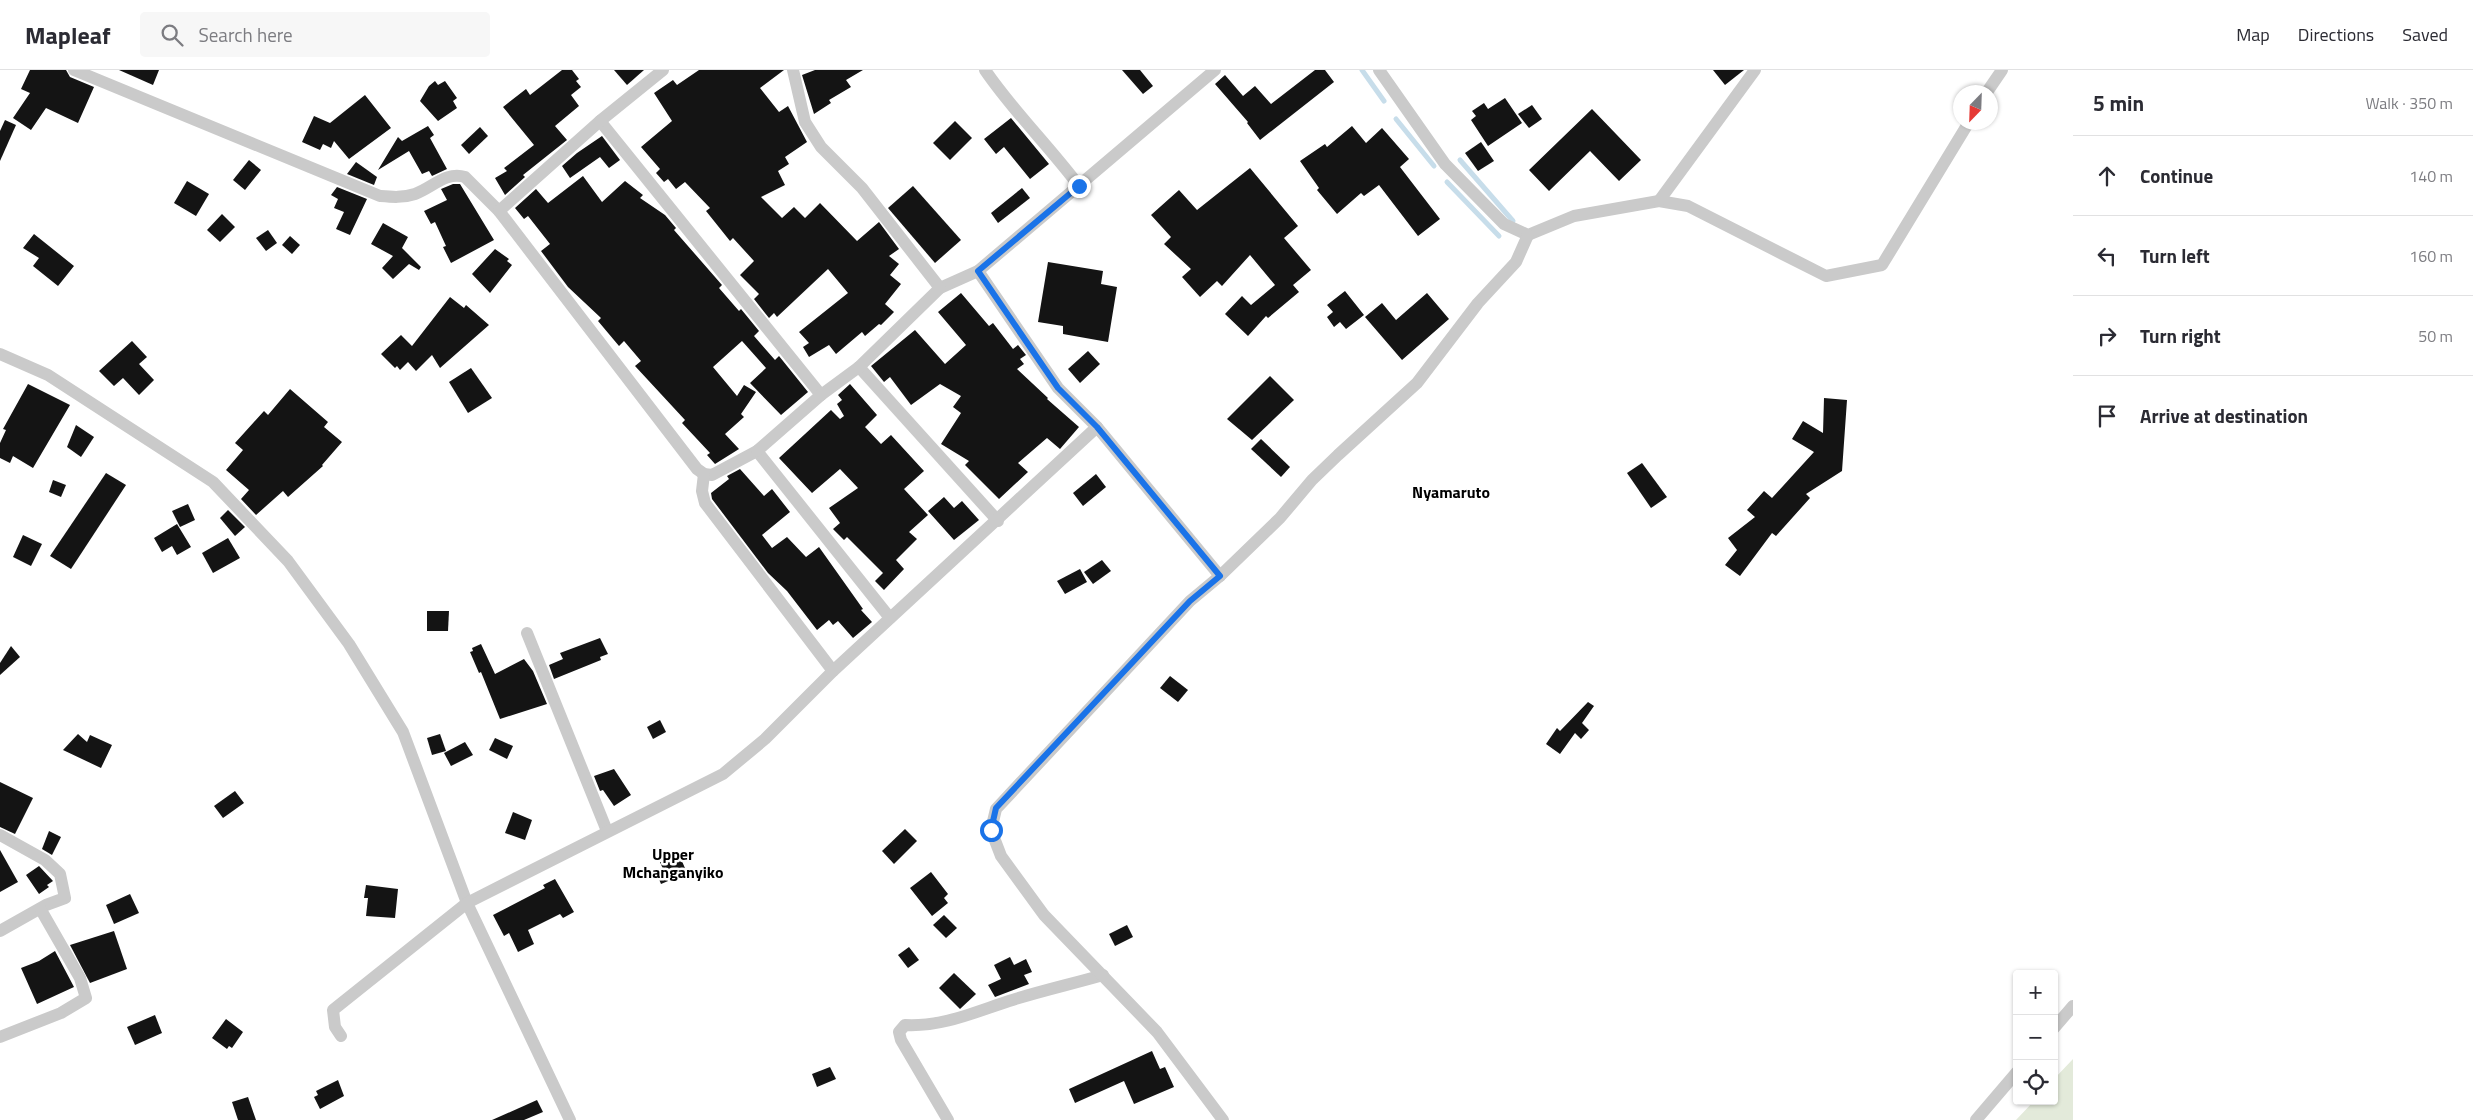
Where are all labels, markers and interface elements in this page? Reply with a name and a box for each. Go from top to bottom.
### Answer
search box [140,12,490,57]
text: Mapleaf [25,17,110,53]
text: Search here [198,20,293,49]
icon: search [158,21,186,49]
text: Map [2236,21,2270,48]
text: Directions [2298,21,2374,48]
text: Saved [2402,21,2448,48]
north arrow [1953,85,1998,130]
text: 5 min [2093,87,2144,119]
text: Walk · 350 m [2365,91,2453,115]
text: Continue [2140,161,2213,190]
icon: ahead [2093,162,2121,190]
text: 140 m [2409,164,2453,188]
route end [1068,175,1091,198]
text: Turn left [2140,241,2210,270]
icon: left [2093,242,2121,270]
text: 160 m [2409,244,2453,268]
text: Turn right [2140,321,2221,350]
icon: right [2093,322,2121,350]
text: 50 m [2418,324,2453,348]
text: Arrive at destination [2140,401,2308,430]
icon: arrive [2093,402,2121,430]
district label: Nyamaruto [1412,480,1490,504]
route start [980,819,1003,842]
district label: Upper Mchanganyiko [623,842,723,884]
map controls [2013,970,2058,1105]
button: + [2013,970,2058,1015]
button: − [2013,1015,2058,1060]
button: locate [2013,1060,2058,1105]

